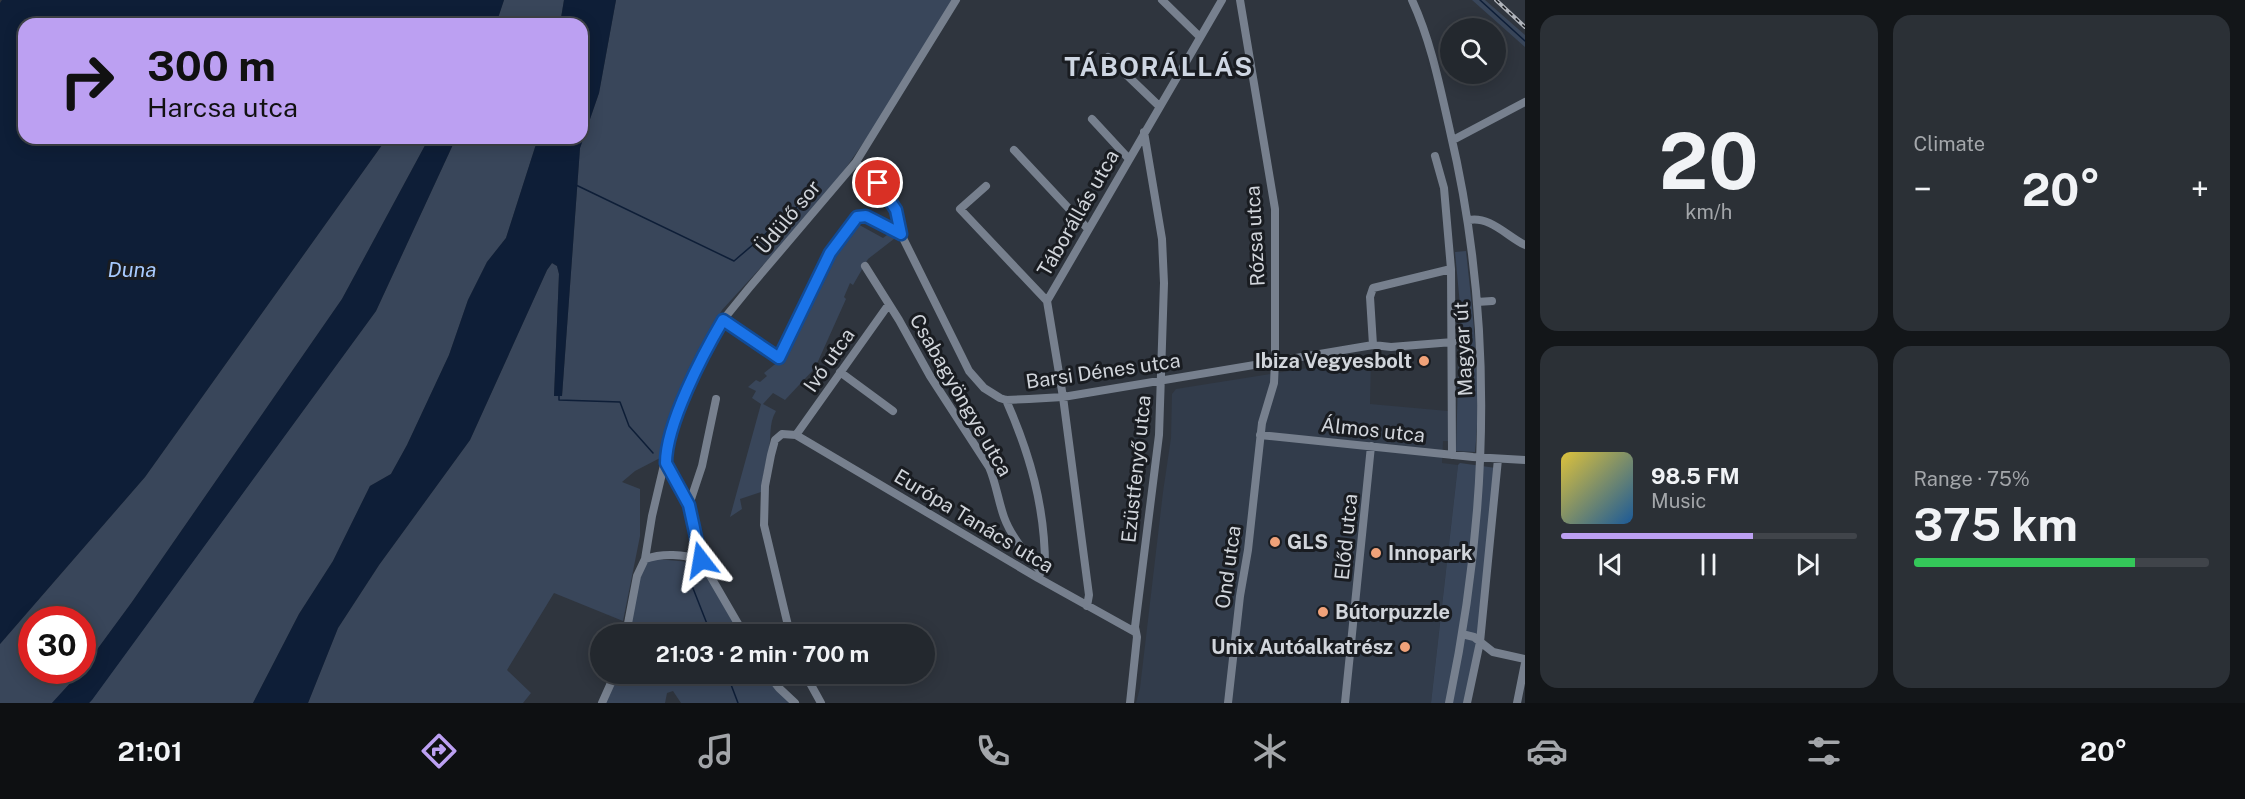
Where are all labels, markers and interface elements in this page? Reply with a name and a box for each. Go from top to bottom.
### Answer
map controls [1440,18,1506,84]
button: search [1440,18,1506,84]
text: 300 m [147,41,276,90]
icon: right [48,42,126,120]
district label: TÁBORÁLLÁS [1064,51,1254,82]
text: Harcsa utca [147,91,298,123]
text: 20 [1659,115,1759,207]
text: Climate [1914,132,1985,156]
street label: Táborállás utca [1032,146,1124,280]
pin [852,157,903,208]
text: 20° [2022,163,2101,216]
icon: arrive [861,166,894,199]
text: − [1914,170,1932,208]
text: + [2191,170,2209,208]
street label: Üdülő sor [750,175,826,259]
street label: Rózsa utca [1240,185,1270,287]
text: km/h [1685,200,1732,224]
water label: Duna [108,257,156,282]
street label: Magyar út [1449,301,1477,397]
street label: Csabagyöngye utca [905,310,1017,480]
street label: Ivó utca [798,323,860,397]
street label: Barsi Dénes utca [1024,348,1182,394]
place label: Ibiza Vegyesbolt [1255,349,1412,373]
marker: Ibiza Vegyesbolt [1417,354,1431,368]
street label: Ezüstfenyő utca [1116,394,1156,544]
street label: Álmos utca [1320,412,1426,447]
text: 98.5 FM [1651,463,1740,489]
street label: Európa Tanács utca [890,464,1058,578]
text: Range · 75% [1914,467,2030,491]
text: Music [1651,489,1706,513]
street label: Előd utca [1330,493,1362,581]
text: 375 km [1914,498,2078,551]
street label: Ond utca [1210,524,1246,610]
position arrow [669,528,733,592]
place label: GLS [1287,530,1328,554]
marker: GLS [1268,535,1282,549]
place label: Innopark [1388,541,1473,565]
marker: Innopark [1369,546,1383,560]
icon: previous [1594,548,1627,581]
icon: pause [1692,548,1725,581]
icon: next [1791,548,1824,581]
place label: Bútorpuzzle [1335,600,1450,624]
marker: Bútorpuzzle [1316,605,1330,619]
speed limit sign: 30 [18,606,96,684]
place label: Unix Autóalkatrész [1211,635,1393,659]
marker: Unix Autóalkatrész [1398,640,1412,654]
text: 21:03 · 2 min · 700 m [656,641,869,667]
icon: directions [418,730,460,772]
icon: music [695,730,737,772]
icon: phone [972,730,1014,772]
icon: climate [1249,730,1291,772]
icon: car [1526,730,1568,772]
icon: filters [1803,730,1845,772]
text: 21:01 [118,735,182,767]
text: 20° [2080,735,2127,767]

